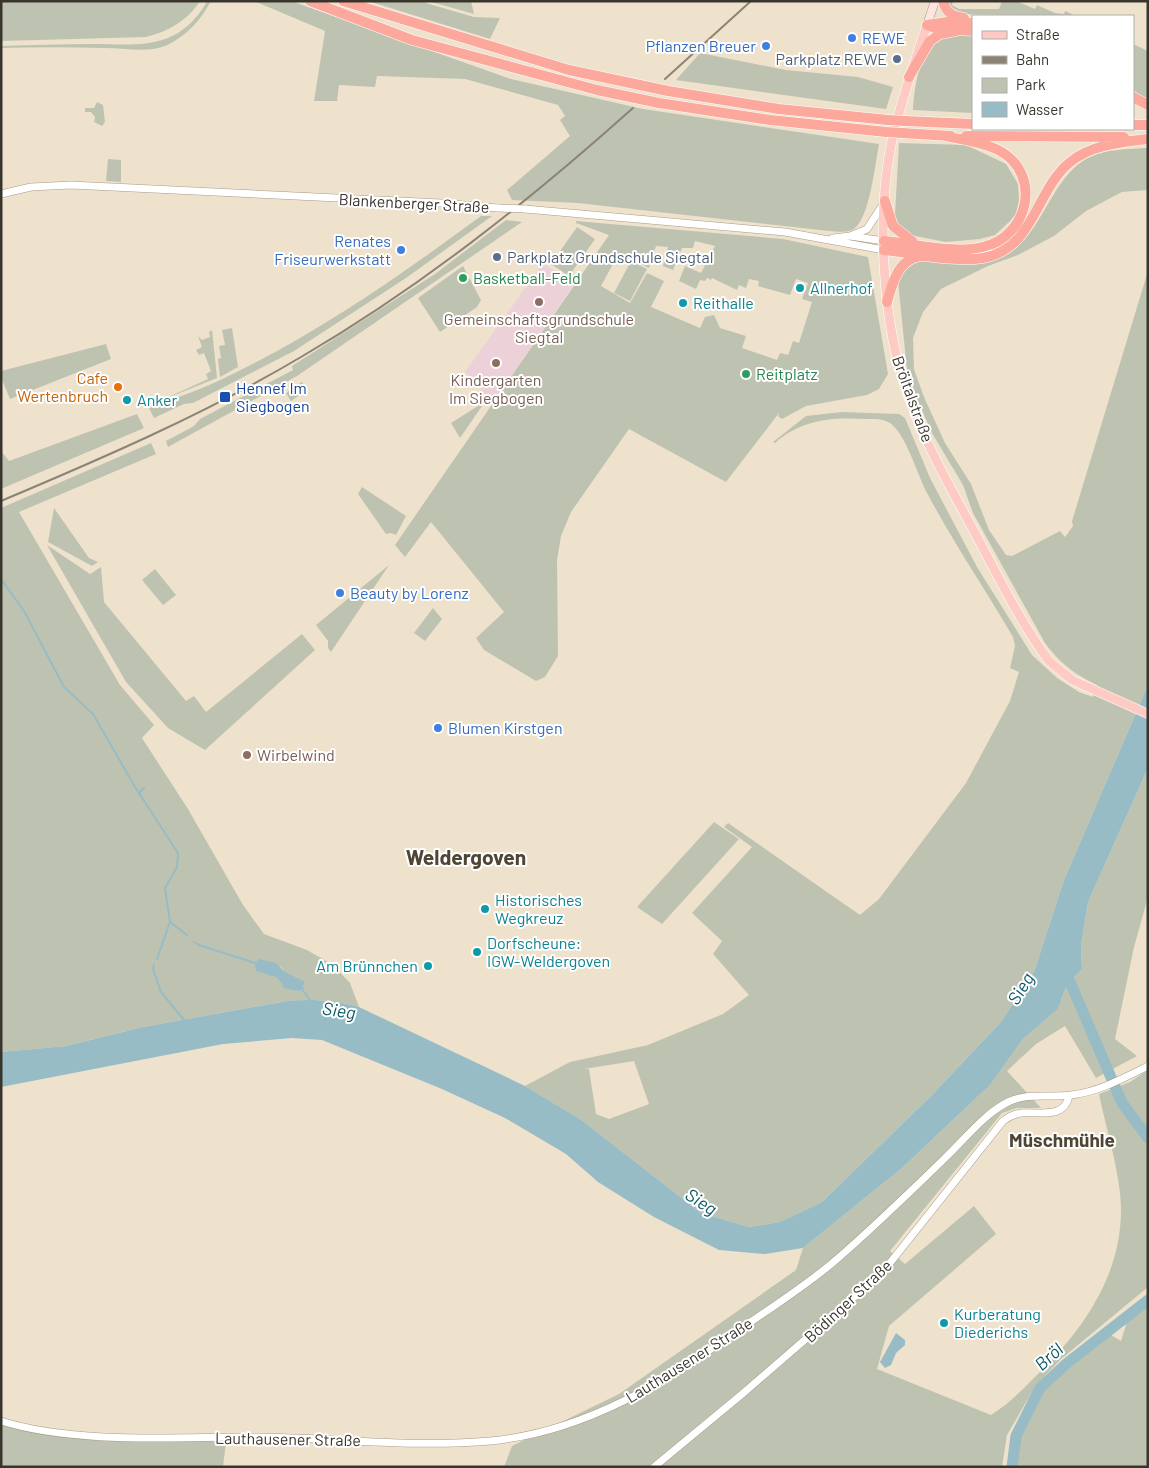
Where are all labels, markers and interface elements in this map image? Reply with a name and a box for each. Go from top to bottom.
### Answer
legend [972,15,1134,130]
text: Straße [1016,25,1060,43]
place label: REWE [862,28,905,47]
marker: REWE [846,32,858,44]
place label: Pflanzen Breuer [646,36,756,55]
marker: Pflanzen Breuer [760,40,772,52]
place label: Parkplatz REWE [776,49,887,68]
text: Bahn [1016,50,1049,68]
marker: Parkplatz REWE [891,53,903,65]
text: Park [1016,75,1046,93]
text: Wasser [1016,100,1064,118]
street label: Blankenberger Straße [338,189,490,216]
place label: Renates Friseurwerkstatt [274,231,391,268]
marker: Renates Friseurwerkstatt [395,244,407,256]
place label: Parkplatz Grundschule Siegtal [507,247,713,266]
marker: Parkplatz Grundschule Siegtal [491,251,503,263]
place label: Basketball-Feld [473,268,581,287]
marker: Basketball-Feld [457,272,469,284]
place label: Allnerhof [810,278,873,297]
marker: Allnerhof [794,282,806,294]
place label: Reithalle [693,293,754,312]
marker: Gemeinschaftsgrundschule Siegtal [533,296,545,308]
marker: Reithalle [677,297,689,309]
place label: Gemeinschaftsgrundschule Siegtal [444,309,634,346]
street label: Bröltalstraße [889,353,938,445]
marker: Kindergarten Im Siegbogen [490,357,502,369]
place label: Reitplatz [756,364,818,383]
place label: Cafe Wertenbruch [17,368,108,405]
marker: Reitplatz [740,368,752,380]
place label: Kindergarten Im Siegbogen [449,370,543,407]
place label: Hennef Im Siegbogen [236,378,310,415]
marker: Cafe Wertenbruch [112,381,124,393]
place label: Anker [137,390,178,409]
marker: Hennef Im Siegbogen [218,390,232,404]
marker: Anker [121,394,133,406]
place label: Beauty by Lorenz [350,583,469,602]
marker: Beauty by Lorenz [334,587,346,599]
place label: Blumen Kirstgen [448,718,563,737]
marker: Blumen Kirstgen [432,722,444,734]
place label: Wirbelwind [257,745,335,764]
marker: Wirbelwind [241,749,253,761]
district label: Weldergoven [406,844,526,869]
place label: Historisches Wegkreuz [495,890,582,927]
marker: Historisches Wegkreuz [479,903,491,915]
place label: Dorfscheune: IGW-Weldergoven [487,933,610,970]
marker: Dorfscheune: IGW-Weldergoven [471,946,483,958]
place label: Am Brünnchen [316,956,418,975]
marker: Am Brünnchen [422,960,434,972]
water label: Sieg [1002,969,1038,1008]
water label: Sieg [321,997,357,1023]
district label: Müschmühle [1009,1128,1115,1151]
water label: Sieg [682,1183,722,1219]
street label: Bödinger Straße [800,1255,895,1346]
place label: Kurberatung Diederichs [954,1304,1041,1341]
street label: Lauthausener Straße [622,1313,756,1406]
marker: Kurberatung Diederichs [938,1317,950,1329]
water label: Bröl [1030,1338,1067,1375]
street label: Lauthausener Straße [215,1428,361,1449]

